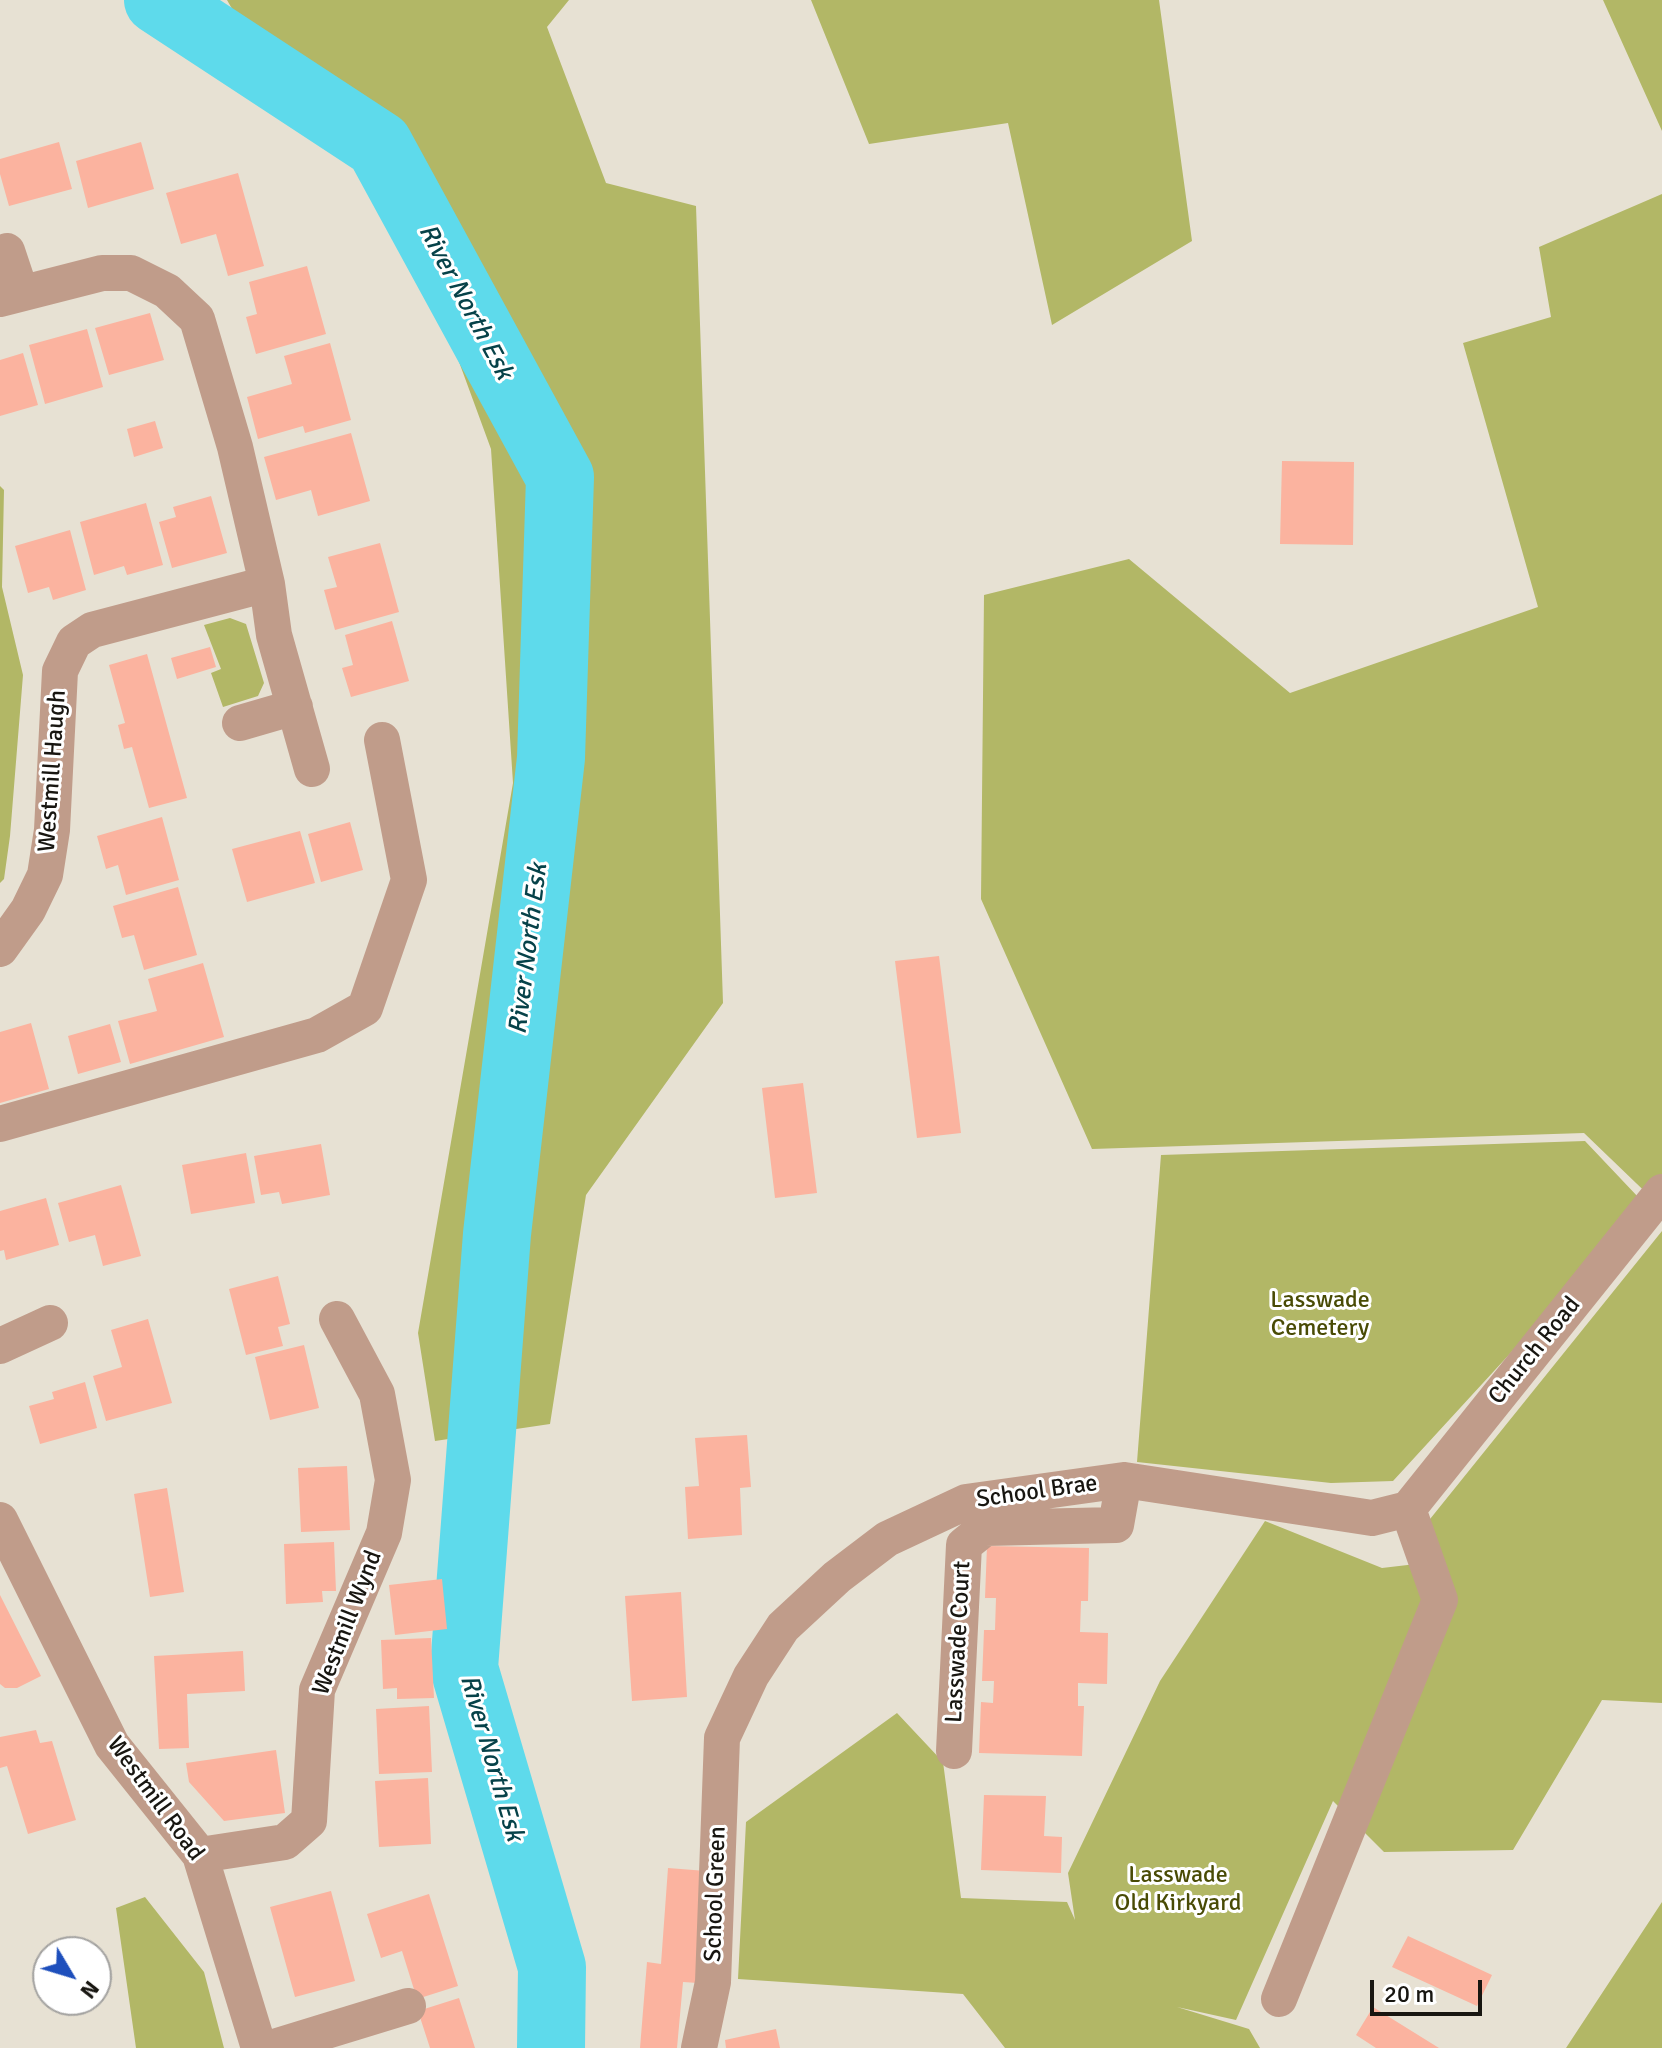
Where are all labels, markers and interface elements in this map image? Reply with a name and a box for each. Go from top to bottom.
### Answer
water label: River North Esk [411,219,519,385]
street label: Westmill Haugh [33,689,73,853]
water label: River North Esk [503,862,555,1036]
park label: Lasswade Cemetery [1270,1287,1370,1343]
street label: Church Road [1483,1291,1587,1411]
street label: School Brae [975,1469,1099,1515]
street label: Westmill Wynd [307,1547,389,1699]
street label: Lasswade Court [940,1560,978,1724]
water label: River North Esk [452,1671,530,1845]
street label: Westmill Road [100,1731,210,1867]
street label: School Green [699,1826,733,1962]
park label: Lasswade Old Kirkyard [1115,1862,1241,1918]
north arrow [32,1936,112,2016]
scale bar [1374,1964,1486,2014]
text: N [74,1976,105,2004]
text: 20 m [1384,1979,1434,2009]

